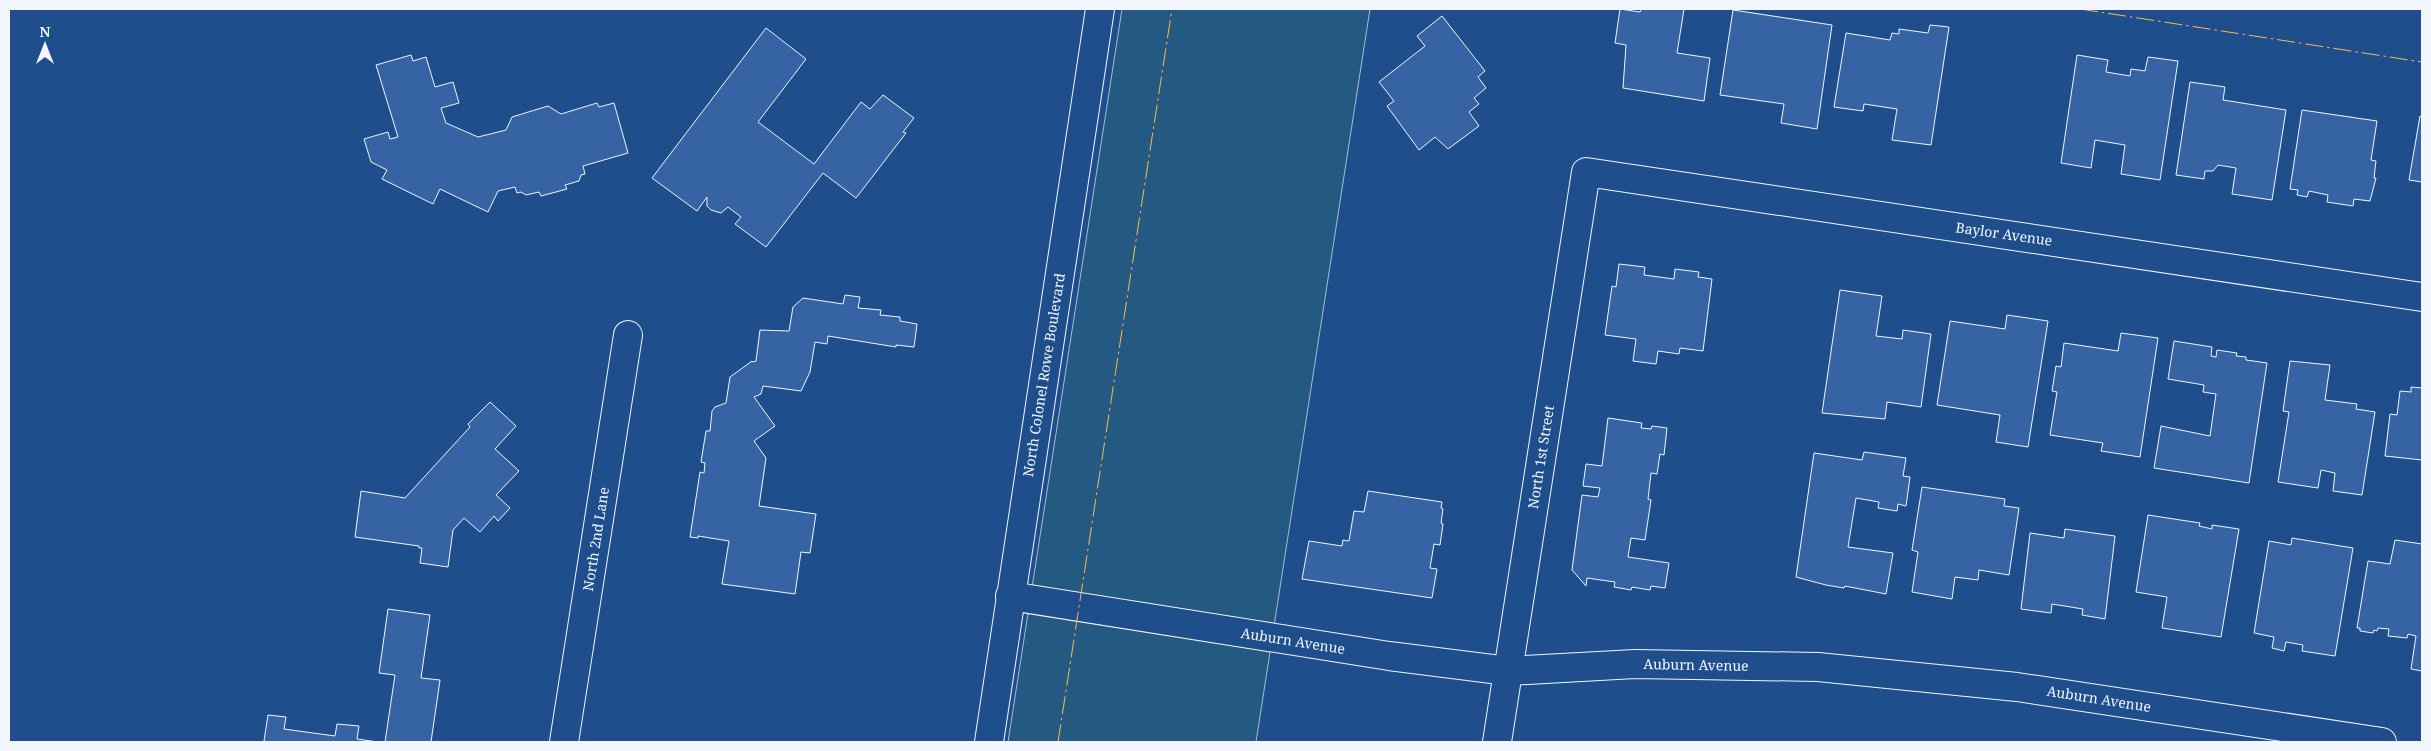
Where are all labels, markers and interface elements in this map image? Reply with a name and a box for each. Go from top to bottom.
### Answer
north arrow [20,20,70,70]
text: N [39,22,51,41]
street label: Baylor Avenue [1955,217,2054,250]
street label: North Colonel Rowe Boulevard [1018,271,1069,478]
street label: North 1st Street [1523,404,1558,510]
street label: North 2nd Lane [578,486,613,592]
street label: Auburn Avenue [1240,623,1347,658]
street label: Auburn Avenue [1643,654,1749,675]
street label: Auburn Avenue [2046,681,2153,716]

